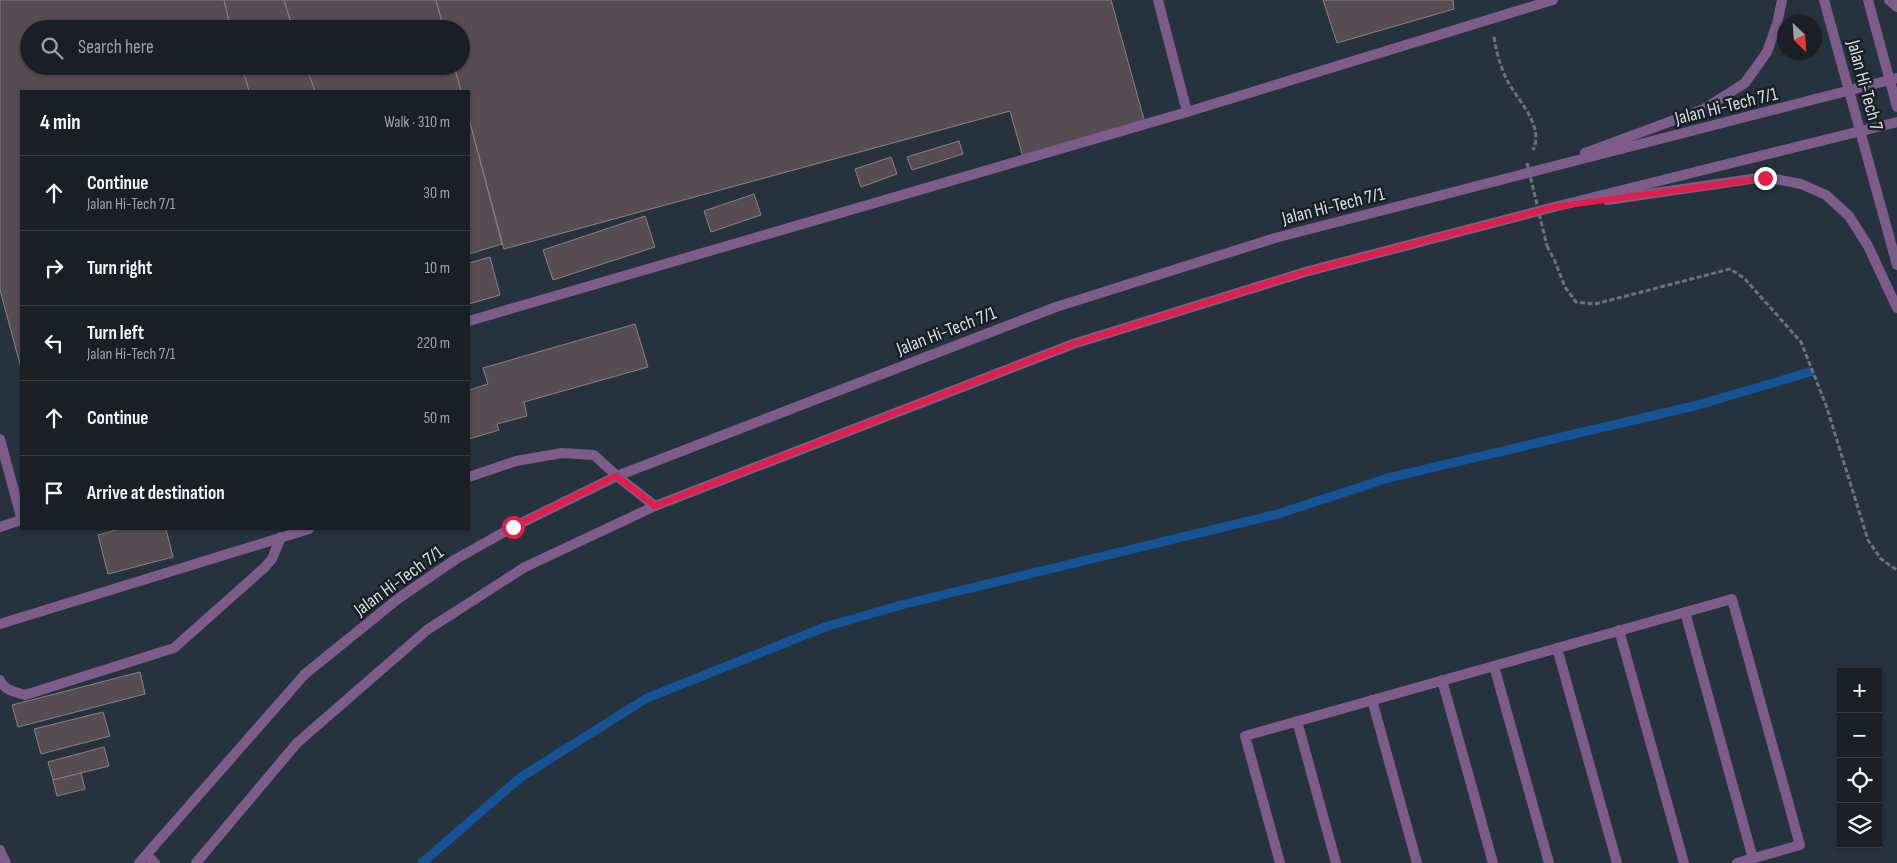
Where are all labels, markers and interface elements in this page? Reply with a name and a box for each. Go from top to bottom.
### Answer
north arrow [1777,15,1822,60]
search box [20,20,470,75]
icon: search [38,34,66,62]
text: Search here [78,36,154,59]
street label: Jalan Hi-Tech 7 [1841,37,1888,134]
street label: Jalan Hi-Tech 7/1 [1672,83,1780,131]
text: 4 min [40,110,81,135]
text: Walk · 310 m [384,113,450,132]
route end [1754,167,1777,190]
text: Continue [87,172,148,195]
icon: ahead [40,179,68,207]
street label: Jalan Hi-Tech 7/1 [1279,183,1387,231]
text: 30 m [423,184,450,203]
text: Jalan Hi-Tech 7/1 [87,195,175,214]
icon: right [40,254,68,282]
text: Turn right [87,257,152,280]
text: 10 m [424,259,450,278]
street label: Jalan Hi-Tech 7/1 [892,302,1000,361]
text: Turn left [87,322,144,345]
icon: left [40,329,68,357]
text: 220 m [417,334,450,353]
text: Jalan Hi-Tech 7/1 [87,345,175,364]
icon: ahead [40,404,68,432]
text: Continue [87,407,148,430]
text: 50 m [424,409,450,428]
icon: arrive [40,479,68,507]
text: Arrive at destination [87,482,225,505]
route start [502,516,525,539]
street label: Jalan Hi-Tech 7/1 [349,541,448,622]
map controls [1837,668,1882,848]
button: + [1837,668,1882,713]
button: − [1837,713,1882,758]
button: locate [1837,758,1882,803]
button: layers [1837,803,1882,848]

